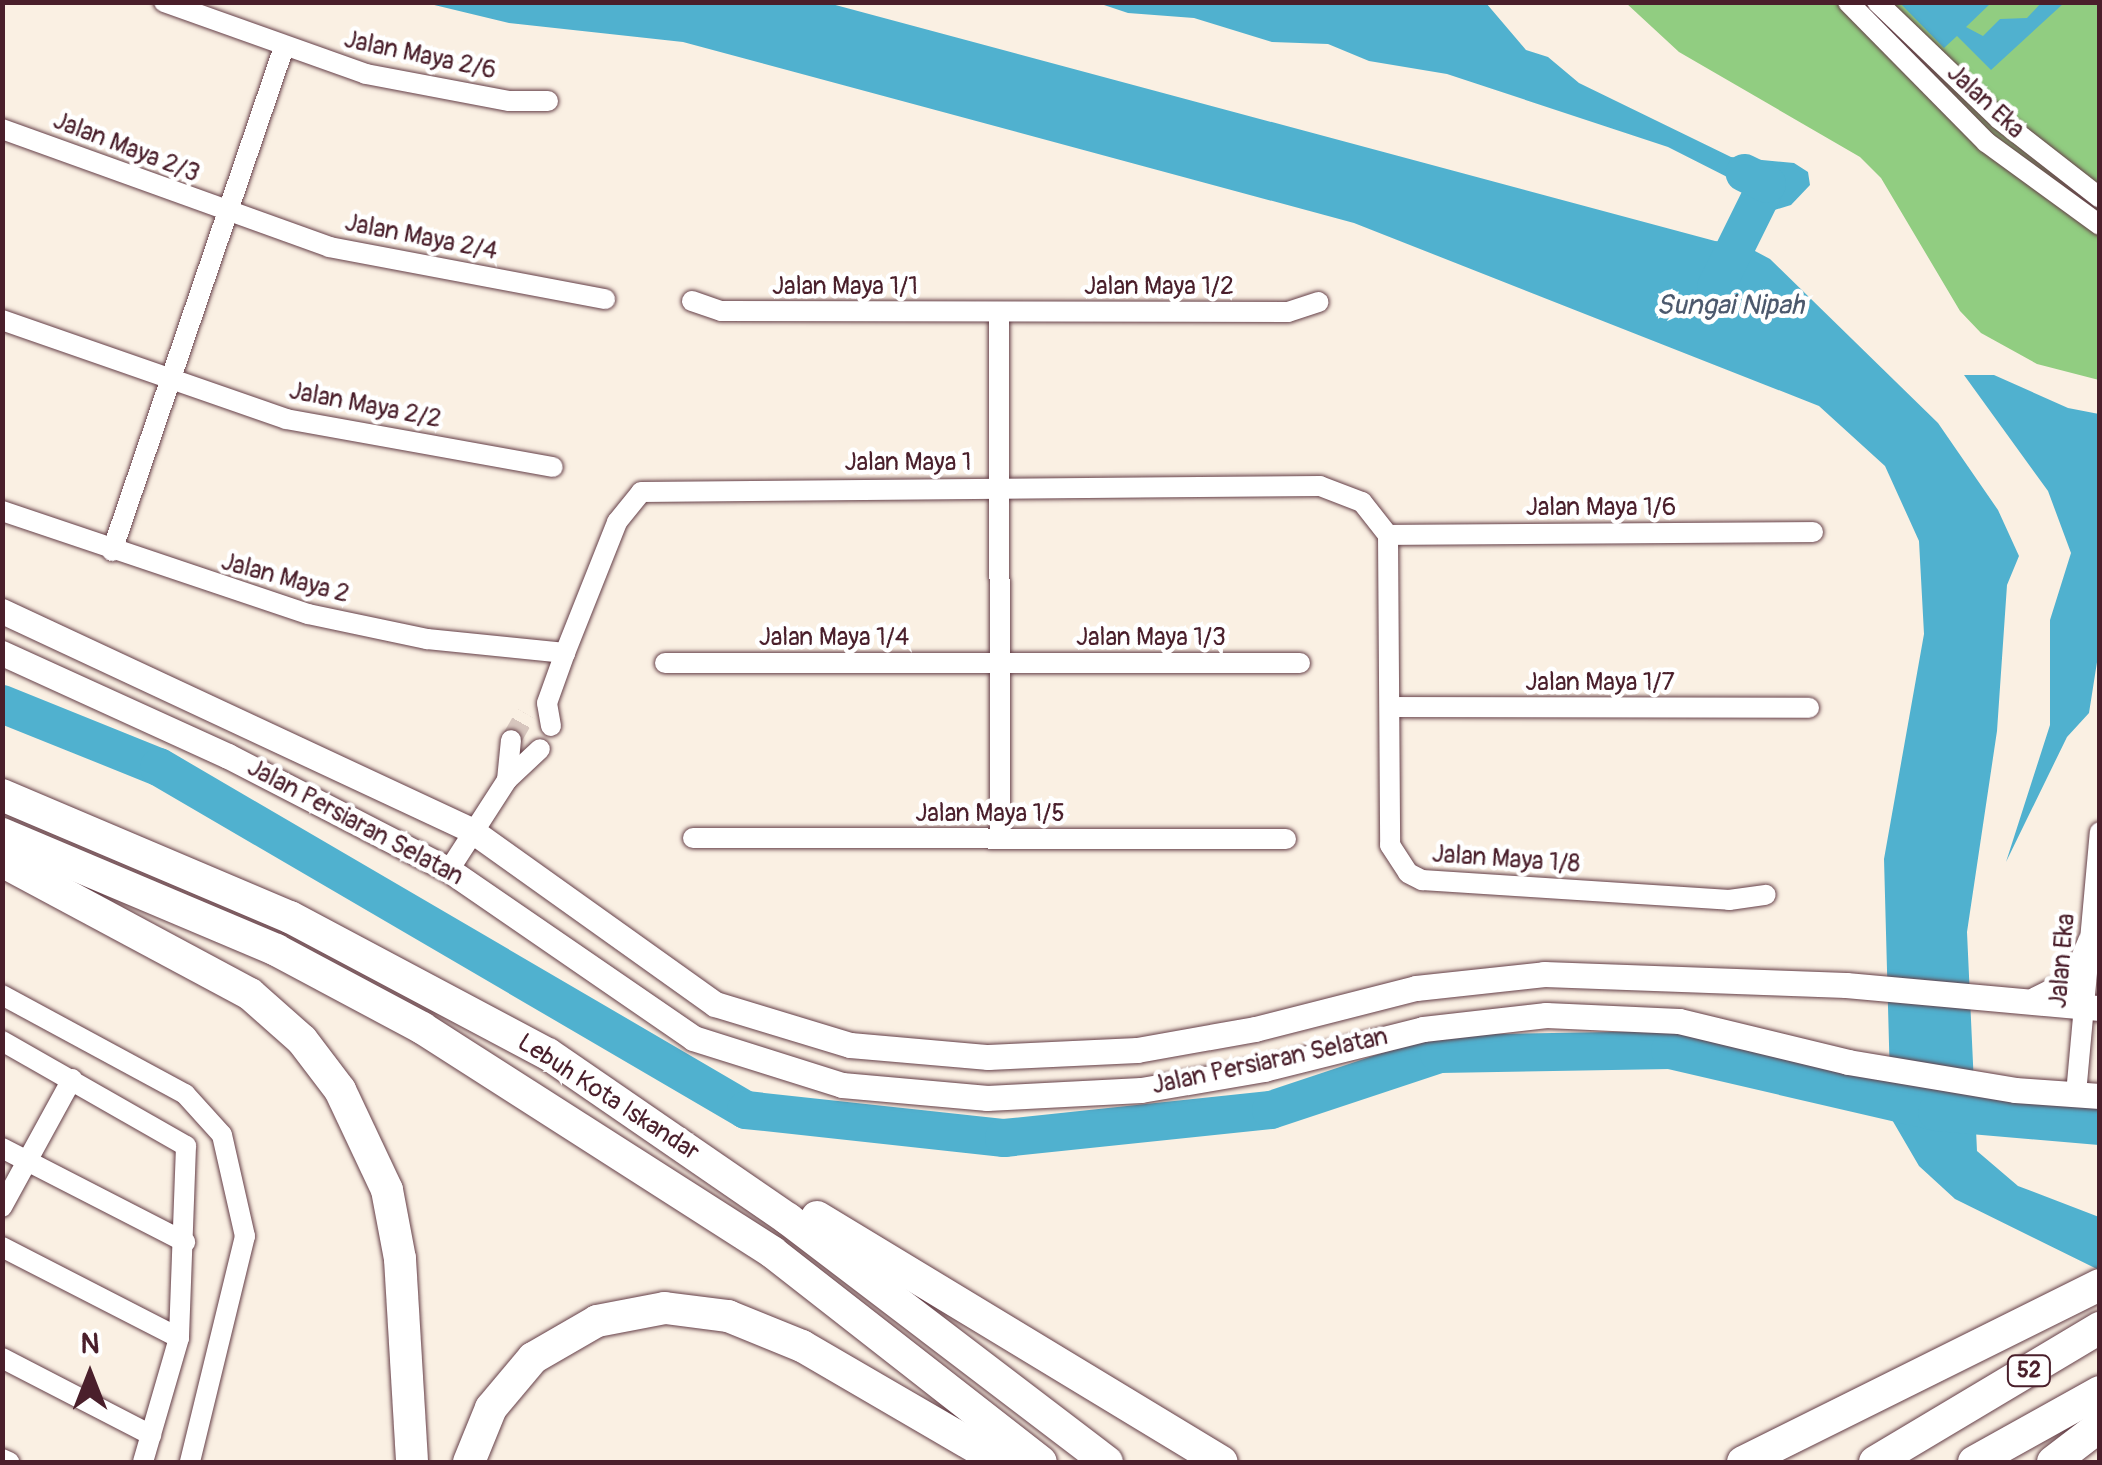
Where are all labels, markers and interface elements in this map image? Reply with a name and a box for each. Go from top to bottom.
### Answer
street label: Jalan Maya 2/6 [341,25,499,87]
street label: Jalan Eka [1940,59,2030,145]
street label: Jalan Maya 2/3 [49,106,203,190]
street label: Jalan Maya 2/4 [342,209,500,267]
street label: Jalan Maya 1/1 [772,272,918,302]
street label: Jalan Maya 1/2 [1084,272,1234,302]
water label: Sungai Nipah [1656,289,1804,323]
street label: Jalan Maya 2/2 [286,377,444,435]
street label: Jalan Maya 1 [844,448,972,478]
street label: Jalan Maya 1/6 [1526,493,1676,523]
street label: Jalan Maya 2 [218,548,352,610]
street label: Jalan Maya 1/4 [759,623,909,653]
street label: Jalan Maya 1/3 [1076,623,1226,653]
street label: Jalan Maya 1/7 [1525,668,1675,698]
street label: Jalan Persiaran Selatan [242,753,468,893]
street label: Jalan Maya 1/5 [915,799,1065,829]
street label: Jalan Maya 1/8 [1431,840,1581,880]
street label: Jalan Eka [2044,912,2082,1010]
street label: Jalan Persiaran Selatan [1149,1022,1391,1102]
street label: Lebuh Kota Iskandar [512,1028,704,1168]
north arrow [40,1325,140,1425]
text: N [81,1327,99,1362]
road number: 52 [2006,1354,2052,1388]

